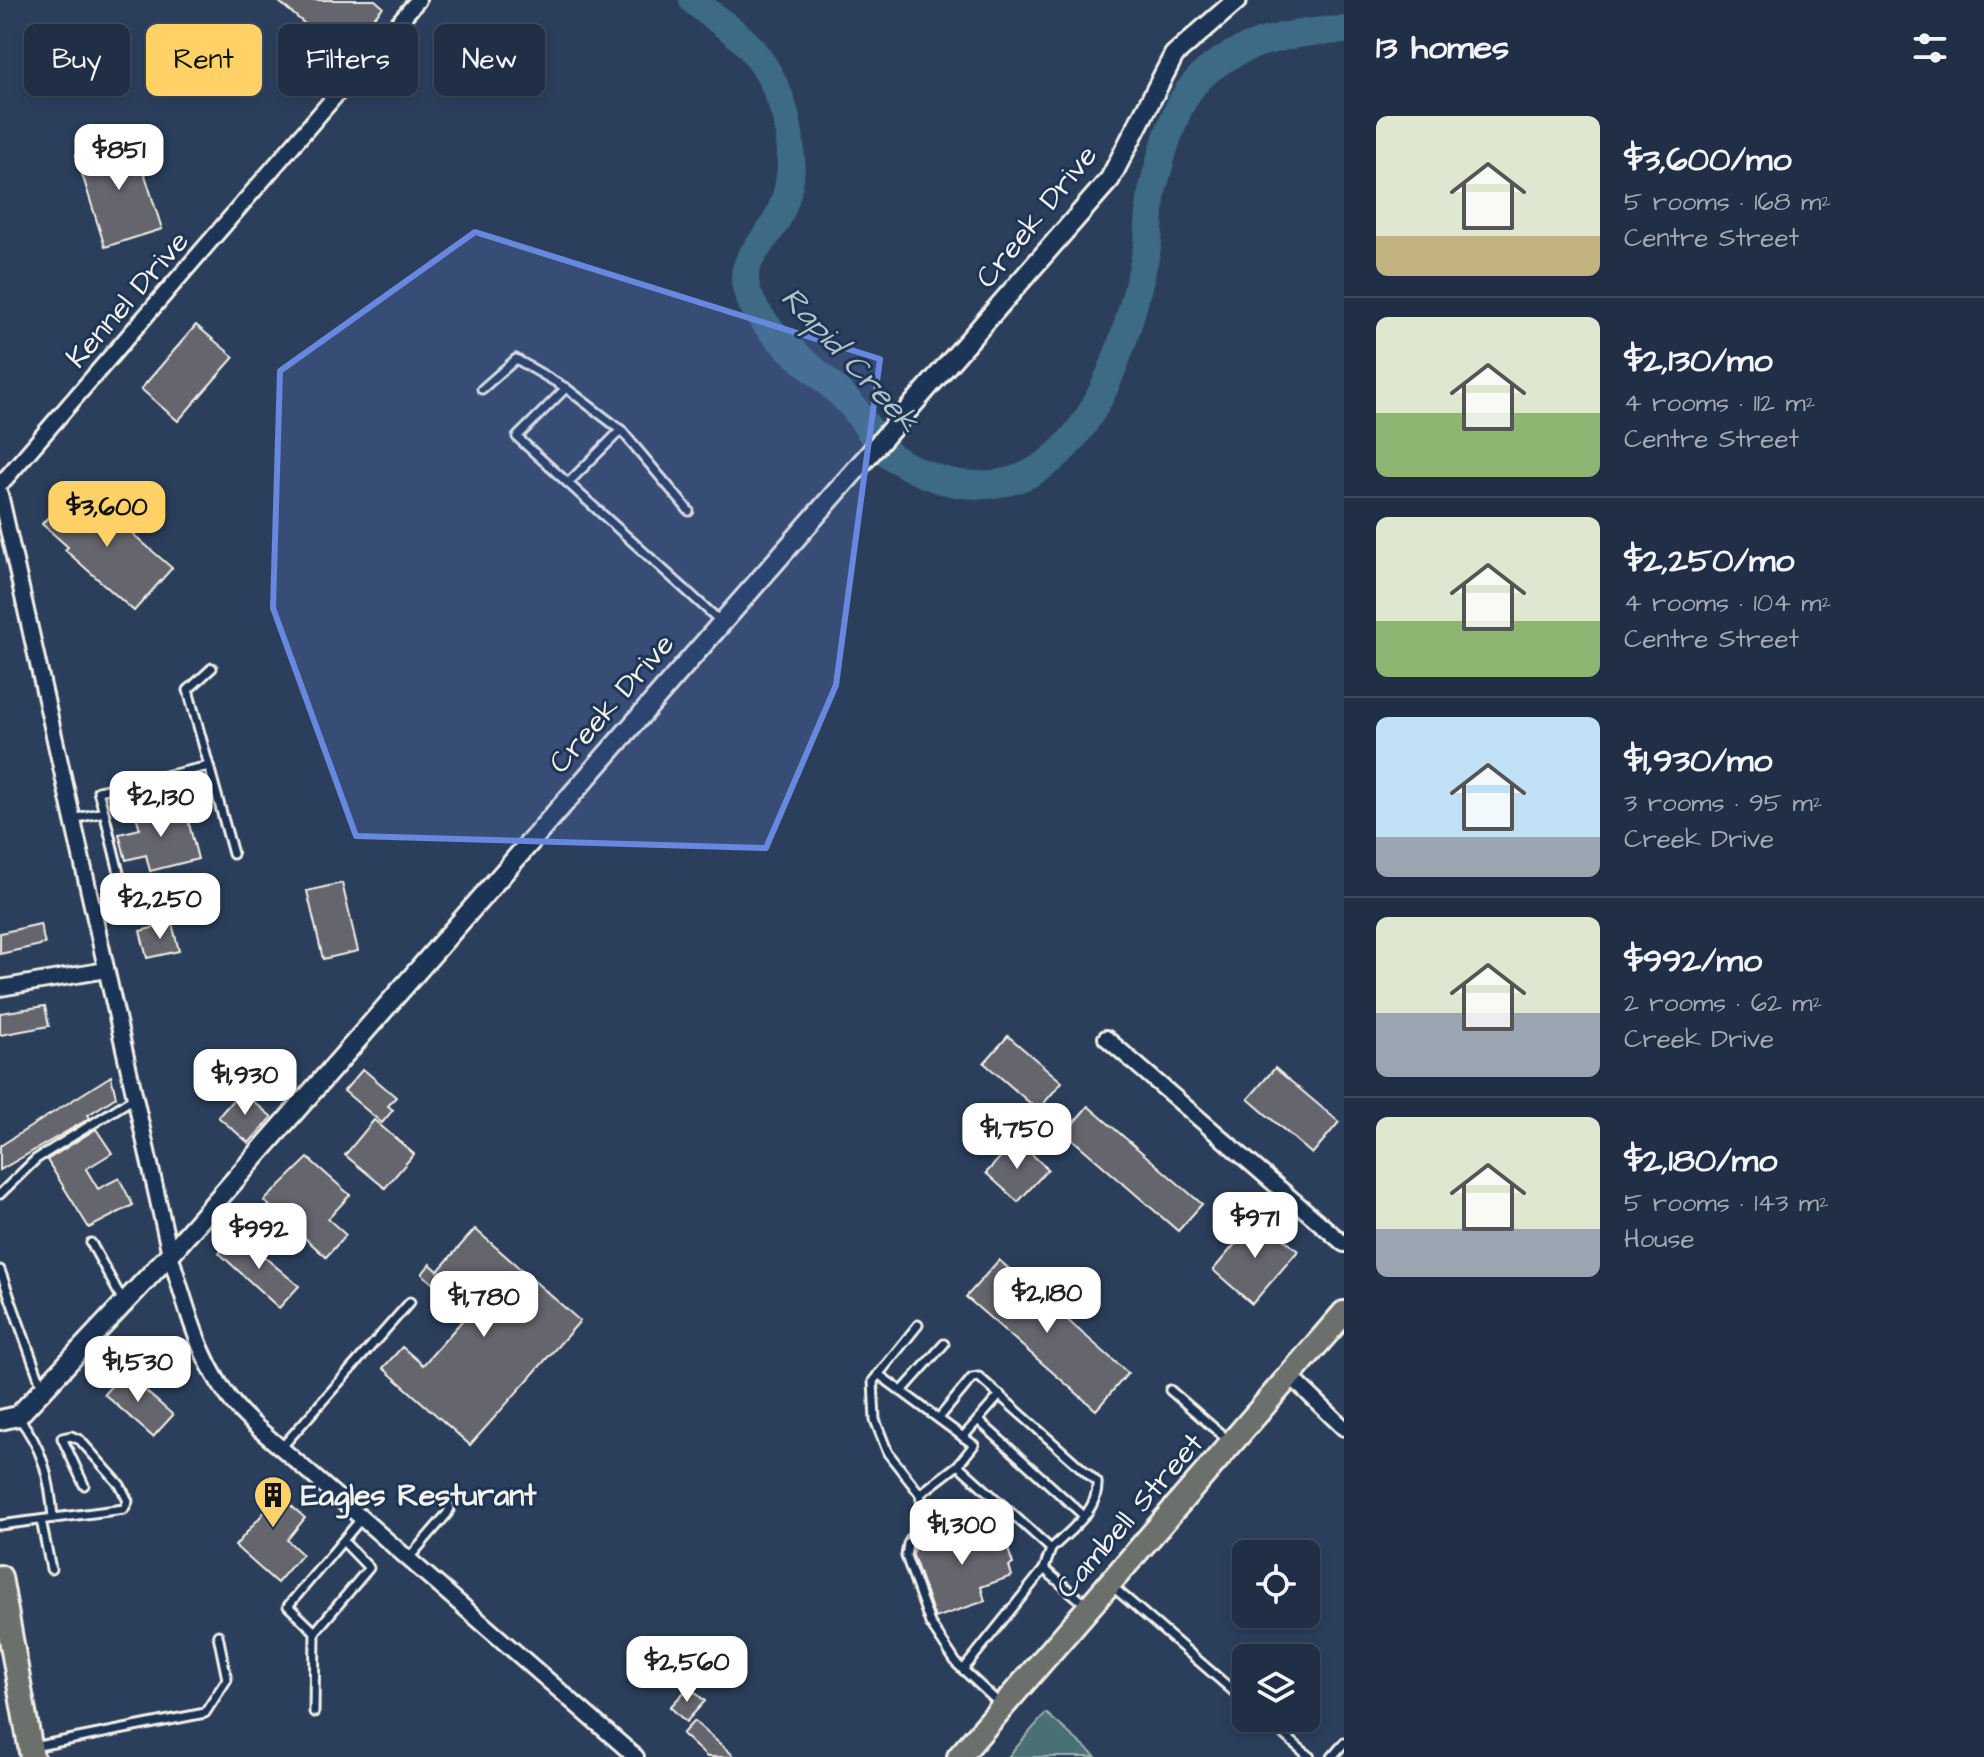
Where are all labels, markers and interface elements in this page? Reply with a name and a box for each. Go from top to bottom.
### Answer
chip: Buy [24,24,130,96]
chip: Rent [146,24,262,96]
chip: Filters [278,24,418,96]
chip: New [434,24,545,96]
text: 13 homes [1376,24,1509,72]
icon: filters [1908,26,1952,70]
pin: $851 [72,124,166,192]
text: $851 [92,132,146,168]
street label: Creek Drive [966,136,1108,297]
text: $3,600/mo [1624,136,1792,184]
icon: home [1440,148,1536,244]
text: 5 rooms · 168 m² [1624,184,1831,220]
text: Centre Street [1624,220,1799,256]
street label: Kennel Drive [56,222,199,377]
water label: Rapid Creek [770,277,931,444]
text: $2,130/mo [1624,337,1773,385]
icon: home [1440,349,1536,445]
text: 4 rooms · 112 m² [1624,385,1815,421]
text: Centre Street [1624,421,1799,457]
pin: $3,600 [42,481,172,549]
text: $3,600 [66,489,148,525]
text: $2,250/mo [1624,537,1794,585]
icon: home [1440,549,1536,645]
text: 4 rooms · 104 m² [1624,585,1831,621]
text: Centre Street [1624,621,1799,657]
street label: Creek Drive [539,625,684,783]
text: $1,930/mo [1624,737,1772,785]
icon: home [1440,749,1536,845]
pin: $2,130 [96,771,226,839]
text: $2,130 [128,779,194,815]
text: 3 rooms · 95 m² [1624,785,1823,821]
text: Creek Drive [1624,821,1774,857]
pin: $2,250 [95,873,225,941]
text: $2,250 [118,881,202,917]
text: $992/mo [1624,937,1762,985]
icon: home [1440,949,1536,1045]
text: 2 rooms · 62 m² [1624,985,1822,1021]
text: Creek Drive [1624,1021,1774,1057]
pin: $1,930 [180,1049,310,1117]
text: $1,930 [212,1057,278,1093]
pin: $1,750 [952,1103,1082,1171]
text: $1,750 [980,1111,1054,1147]
text: $2,180/mo [1624,1137,1777,1185]
icon: home [1440,1149,1536,1245]
text: 5 rooms · 143 m² [1624,1185,1829,1221]
pin: $971 [1208,1192,1302,1260]
text: $971 [1231,1200,1279,1236]
pin: $992 [212,1203,306,1271]
text: $992 [230,1211,288,1247]
text: House [1624,1221,1695,1257]
pin: $2,180 [982,1267,1112,1335]
pin: $1,780 [419,1271,549,1339]
text: $2,180 [1012,1275,1082,1311]
text: $1,780 [448,1279,520,1315]
pin: $1,530 [73,1336,203,1404]
text: $1,530 [103,1344,173,1380]
street label: Cambell Street [1046,1424,1213,1608]
building icon: Eagles Resturant [252,1474,294,1529]
place label: Eagles Resturant [301,1475,537,1519]
pin: $1,300 [897,1499,1027,1567]
text: $1,300 [928,1507,996,1543]
map controls [1232,1540,1320,1732]
button: locate [1232,1540,1320,1628]
pin: $2,560 [622,1636,752,1704]
text: $2,560 [644,1644,730,1680]
button: layers [1232,1644,1320,1732]

